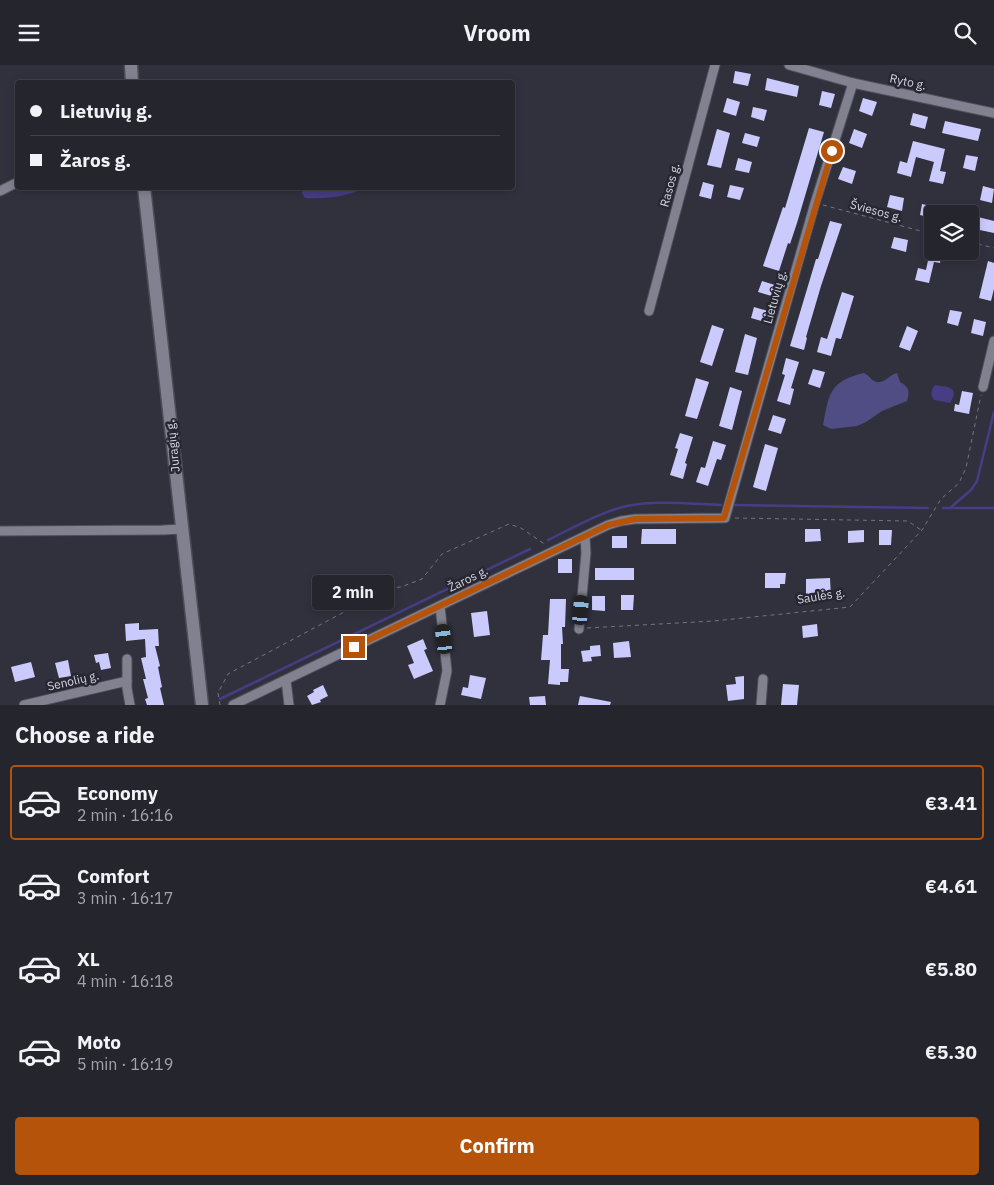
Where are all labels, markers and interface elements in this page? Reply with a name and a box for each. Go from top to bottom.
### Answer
text: Vroom [463,18,531,47]
icon: menu [15,19,43,47]
icon: search [951,19,979,47]
street label: Ryto g. [888,70,928,93]
text: Lietuvių g. [60,99,153,123]
route start [821,140,843,162]
text: Žaros g. [60,148,131,172]
street label: Rasos g. [656,161,683,209]
street label: Šviesos g. [848,196,904,225]
map controls [924,205,979,260]
button: layers [924,205,979,260]
street label: Lietuvių g. [760,268,789,325]
street label: Juragių g. [162,419,183,473]
street label: Žaros g. [445,562,490,595]
callout: 2 min [313,575,395,609]
text: 2 min [332,582,374,602]
street label: Saulės g. [796,584,846,607]
car [572,594,589,626]
car [434,623,453,655]
route end [343,636,365,658]
street label: Senolių g. [45,667,100,694]
text: Choose a ride [15,720,155,749]
icon: car [17,780,62,825]
text: Economy [77,781,158,805]
text: €3.41 [925,791,977,815]
text: 2 min · 16:16 [77,805,173,825]
icon: car [17,863,62,908]
text: Comfort [77,864,150,888]
text: €4.61 [925,874,977,898]
text: 3 min · 16:17 [77,888,173,908]
icon: car [17,946,62,991]
text: XL [77,947,100,971]
text: €5.80 [925,957,977,981]
text: 4 min · 16:18 [77,971,173,991]
icon: car [17,1029,62,1074]
text: Moto [77,1030,121,1054]
text: €5.30 [925,1040,977,1064]
text: 5 min · 16:19 [77,1054,173,1074]
button: Confirm [15,1117,979,1175]

